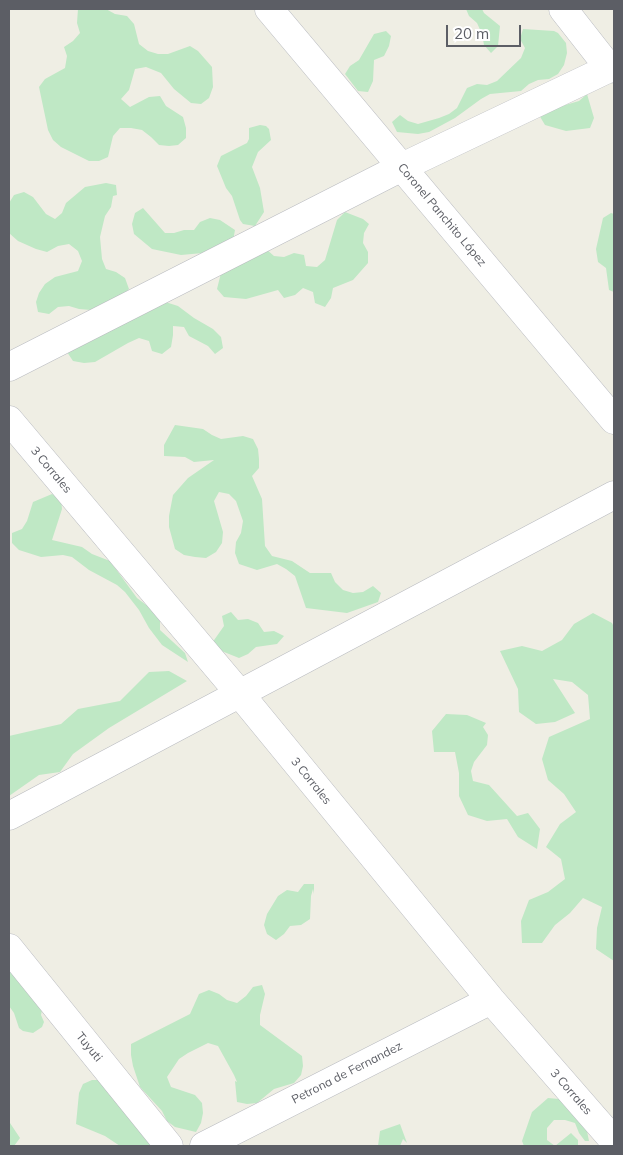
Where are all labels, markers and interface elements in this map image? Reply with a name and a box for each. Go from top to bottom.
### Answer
scale bar [448,15,523,47]
text: 20 m [454,24,489,43]
street label: Coronel Panchito López [395,160,489,270]
street label: 3 Corrales [27,444,75,496]
street label: 3 Corrales [288,755,334,807]
street label: Tuyuti [73,1029,105,1065]
street label: Petrona de Fernandez [289,1039,405,1107]
street label: 3 Corrales [547,1066,595,1118]

